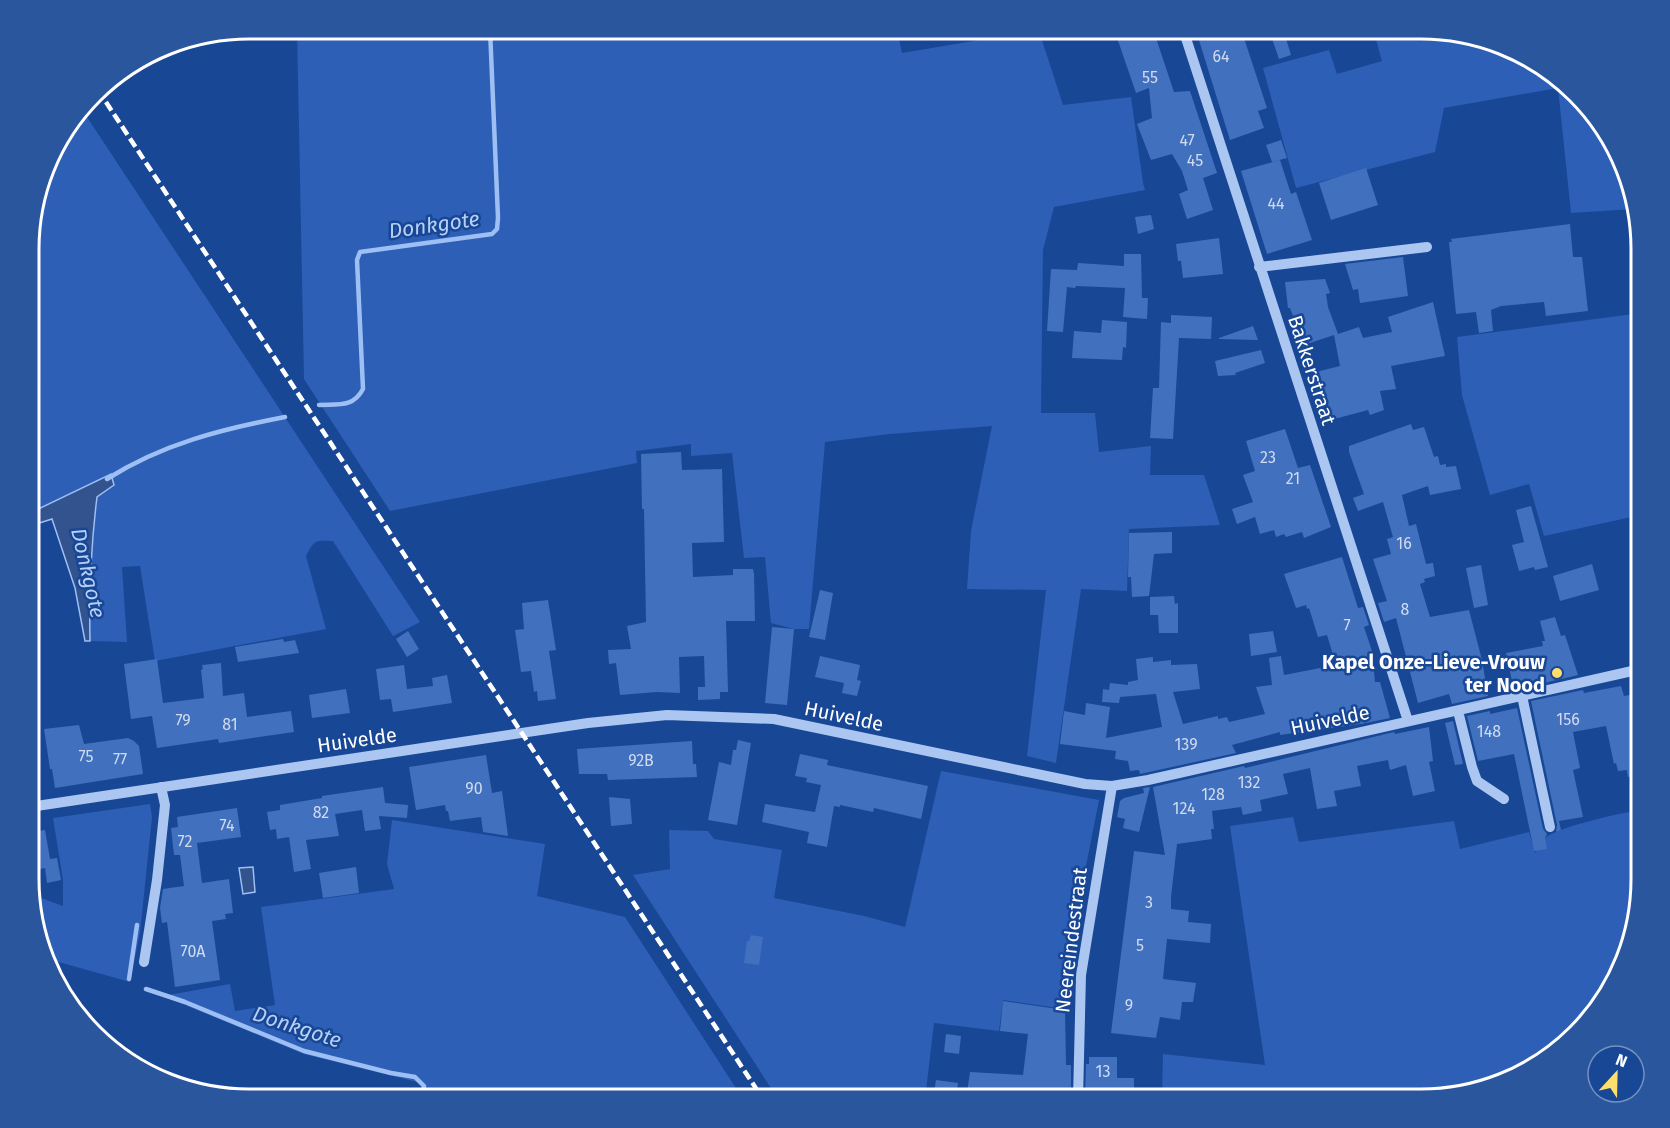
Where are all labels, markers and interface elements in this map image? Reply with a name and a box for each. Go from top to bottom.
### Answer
house number: 64 [1212,47,1230,66]
house number: 55 [1142,68,1158,87]
house number: 47 [1179,131,1195,150]
house number: 45 [1187,151,1203,170]
house number: 44 [1267,194,1285,213]
water label: Donkgote [387,206,481,244]
street label: Bakkerstraat [1283,312,1341,429]
house number: 23 [1260,448,1276,467]
house number: 21 [1286,469,1300,488]
water label: Donkgote [65,526,111,621]
house number: 16 [1396,534,1412,553]
house number: 8 [1401,600,1410,619]
house number: 7 [1343,616,1351,635]
place label: Kapel Onze-Lieve-Vrouw ter Nood [1322,650,1545,697]
marker: Kapel Onze-Lieve-Vrouw ter Nood [1550,666,1564,680]
street label: Huivelde [802,696,886,736]
street label: Huivelde [1288,700,1372,740]
house number: 156 [1556,710,1580,729]
house number: 79 [175,711,191,730]
house number: 81 [222,715,238,734]
house number: 148 [1477,722,1501,741]
street label: Huivelde [316,723,398,757]
house number: 139 [1174,735,1198,754]
house number: 75 [79,747,93,766]
house number: 77 [113,750,127,769]
house number: 92B [628,751,654,770]
house number: 132 [1238,773,1260,792]
house number: 90 [465,779,483,798]
house number: 128 [1201,785,1225,804]
house number: 124 [1173,799,1196,818]
house number: 82 [313,803,329,822]
house number: 74 [220,816,235,835]
house number: 72 [178,832,192,851]
street label: Neereindestraat [1050,865,1092,1014]
house number: 3 [1145,893,1153,912]
house number: 5 [1136,936,1144,955]
house number: 70A [180,942,206,961]
house number: 9 [1125,996,1133,1015]
water label: Donkgote [250,1001,345,1054]
north arrow [1586,1044,1646,1104]
text: N [1613,1050,1630,1071]
house number: 13 [1096,1062,1110,1081]

